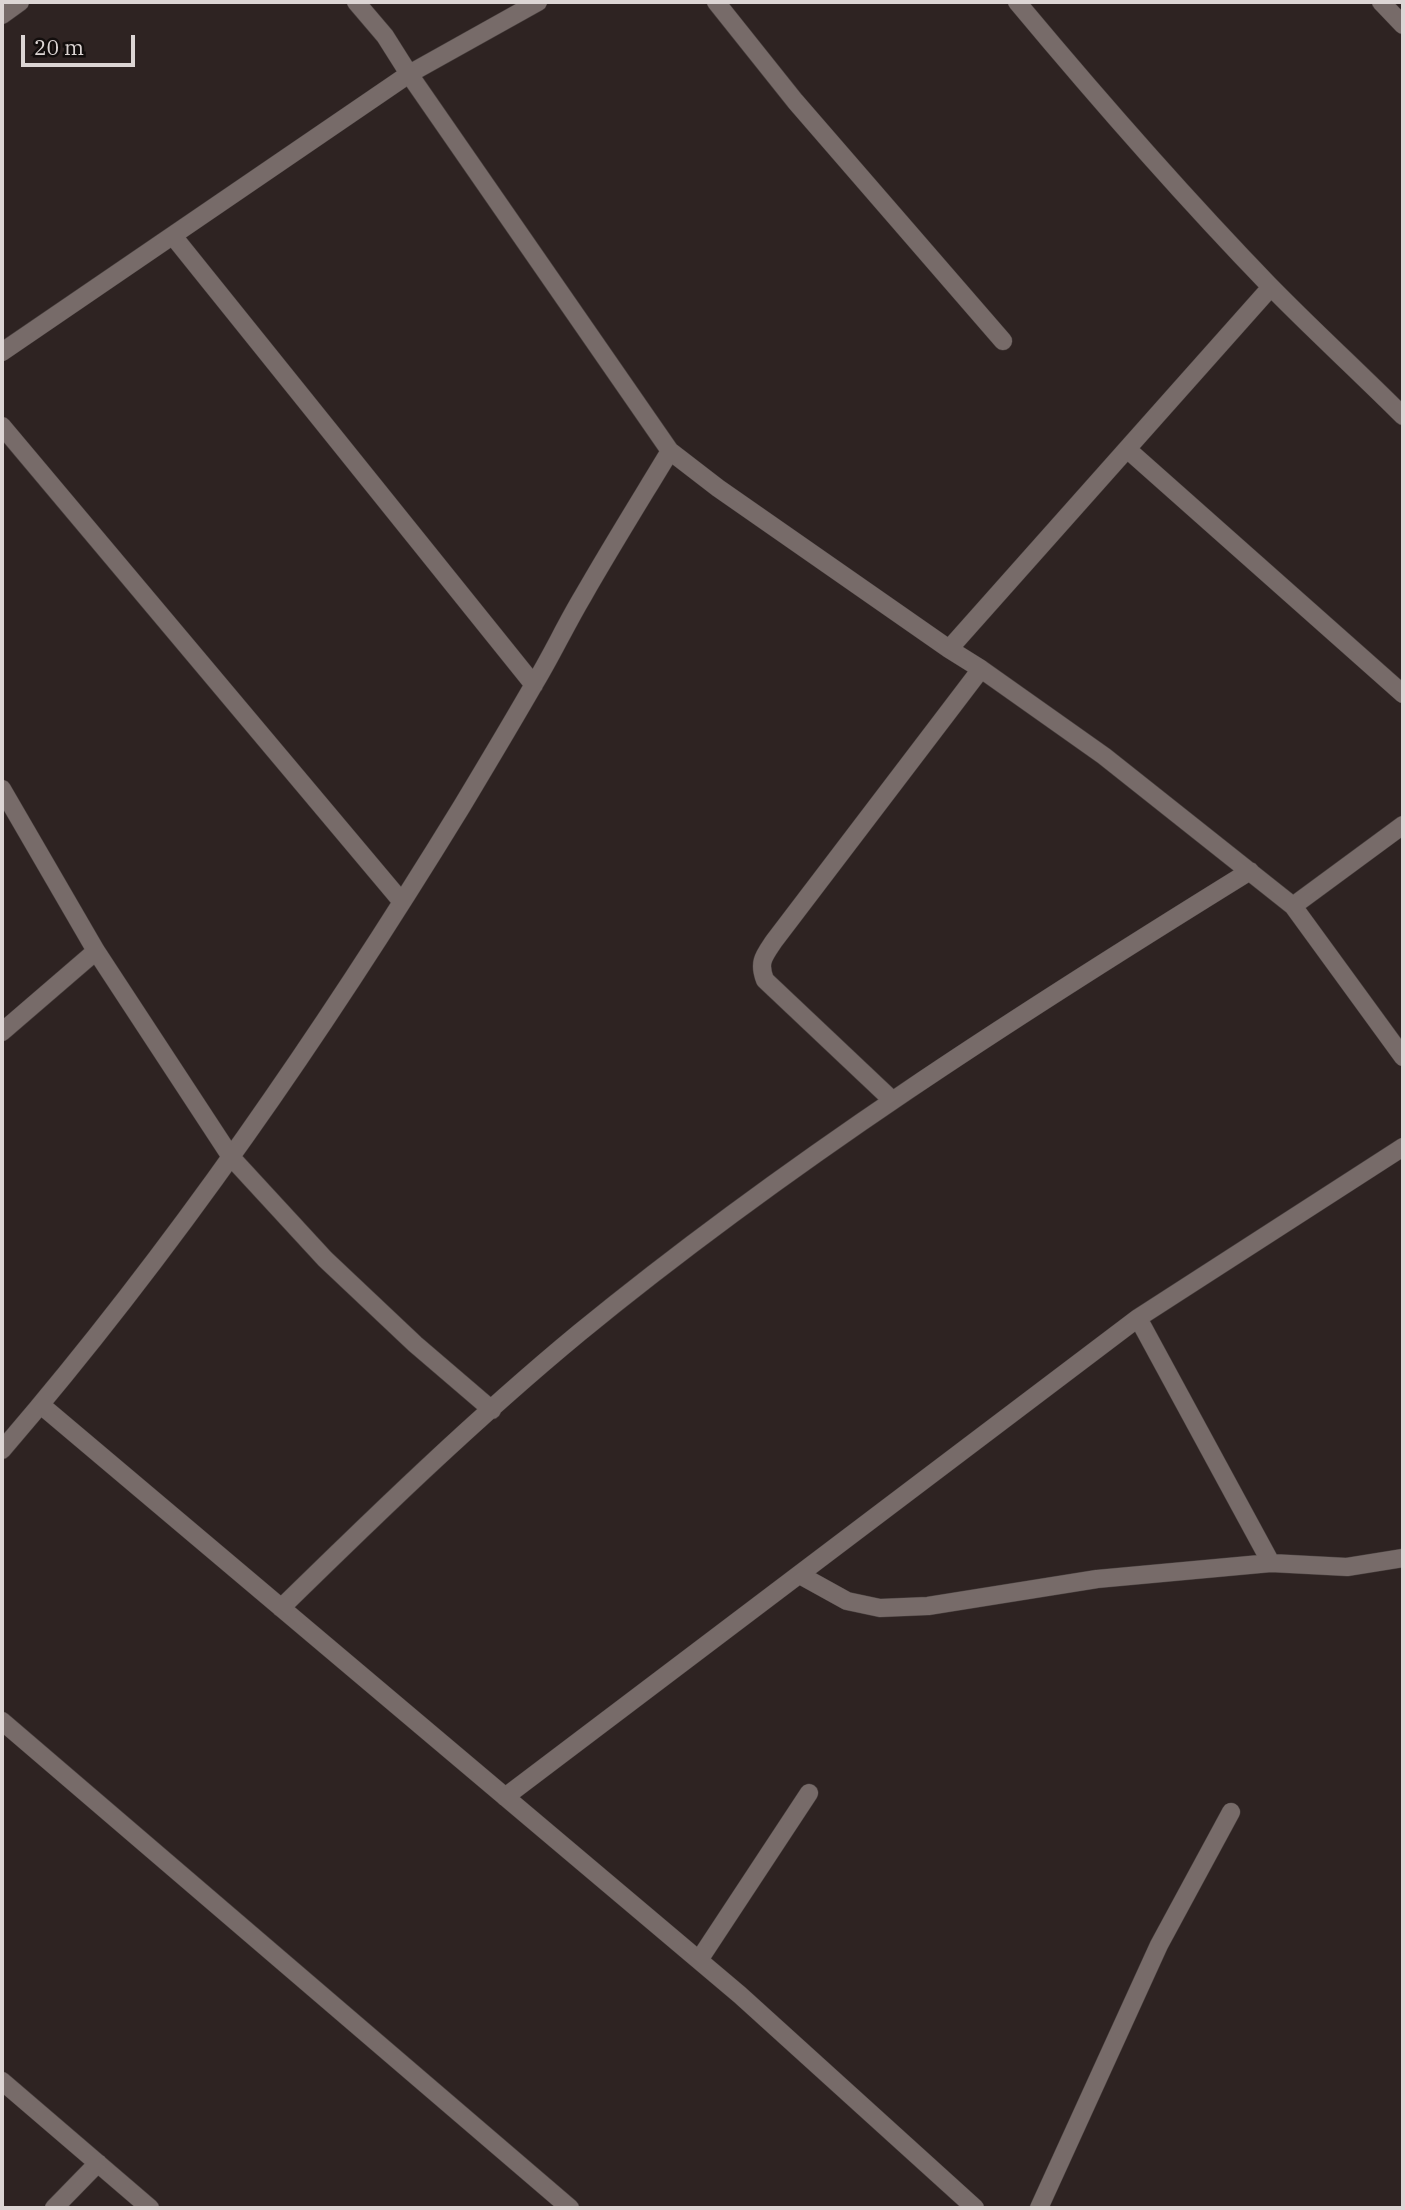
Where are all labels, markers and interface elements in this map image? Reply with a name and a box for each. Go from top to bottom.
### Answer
scale bar [24,21,138,65]
text: 20 m [34,33,84,61]

